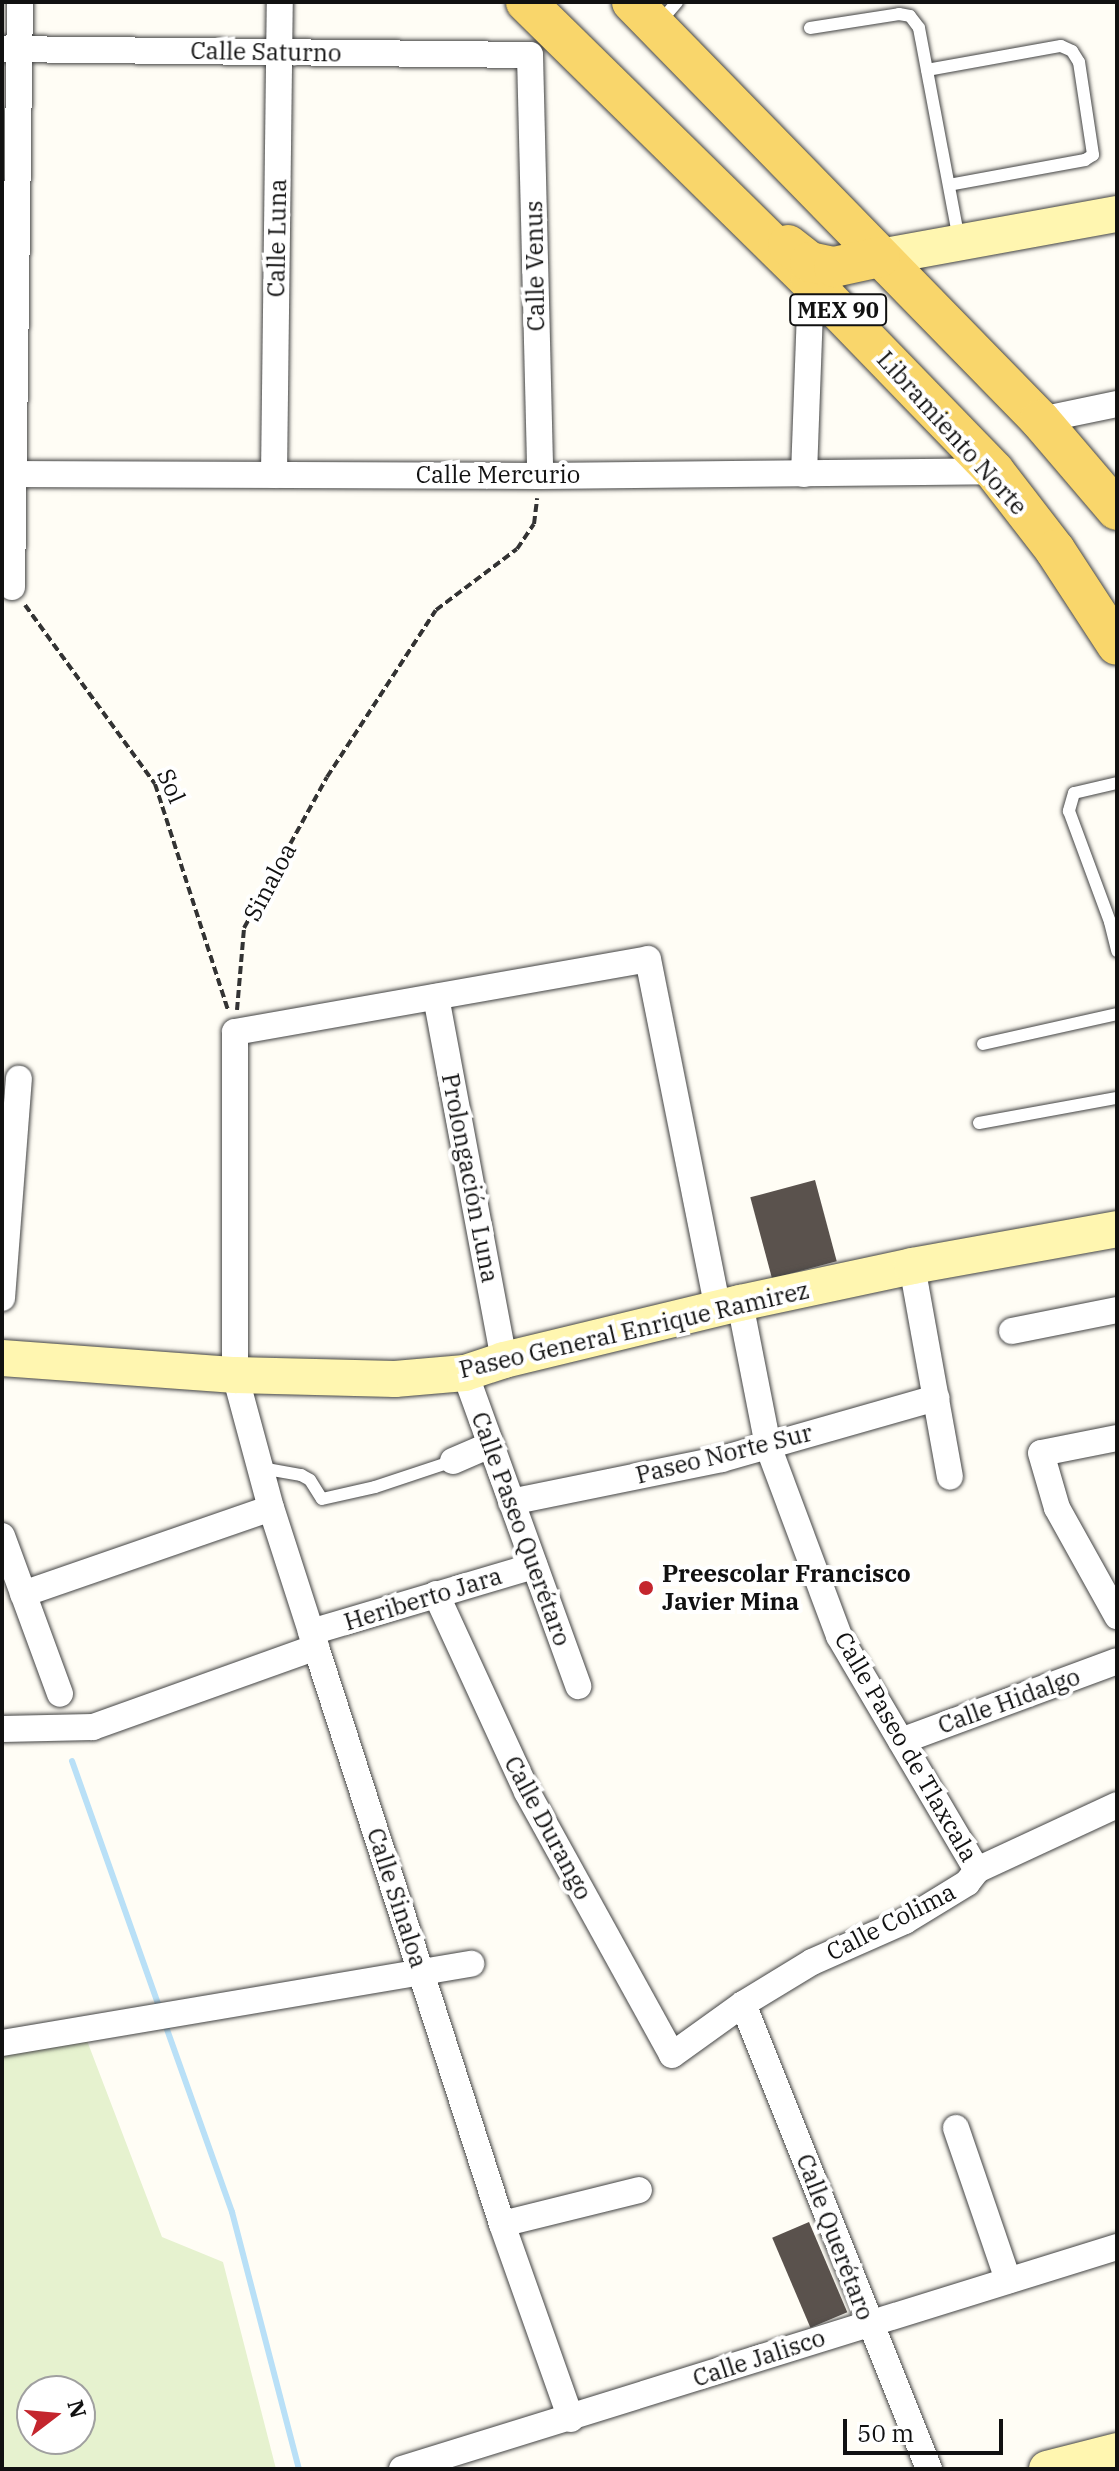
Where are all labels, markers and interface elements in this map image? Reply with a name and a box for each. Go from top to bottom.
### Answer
street label: Calle Saturno [190,36,342,68]
street label: Calle Luna [262,178,292,298]
street label: Calle Venus [519,200,551,332]
road number: MEX 90 [788,292,888,328]
street label: Libramiento Norte [871,345,1033,521]
street label: Calle Mercurio [416,461,580,489]
street label: Sol [151,764,191,808]
street label: Sinaloa [238,838,302,926]
street label: Prolongación Luna [436,1071,504,1285]
street label: Paseo General Enrique Ramirez [456,1276,812,1384]
street label: Calle Paseo Querétaro [465,1408,577,1650]
street label: Paseo Norte Sur [633,1418,815,1490]
place label: Preescolar Francisco Javier Mina [662,1560,911,1616]
street label: Heriberto Jara [341,1561,505,1637]
marker: Preescolar Francisco Javier Mina [637,1579,655,1597]
street label: Calle Paseo de Tlaxcala [828,1627,984,1867]
street label: Calle Hidalgo [934,1662,1084,1740]
street label: Calle Durango [498,1751,598,1905]
street label: Calle Sinaloa [361,1824,433,1972]
street label: Calle Colima [822,1877,960,1967]
street label: Calle Querétaro [790,2150,880,2324]
street label: Calle Jalisco [689,2323,829,2393]
north arrow [16,2375,96,2455]
text: N [61,2396,94,2421]
scale bar [847,2403,1007,2453]
text: 50 m [857,2417,914,2449]

